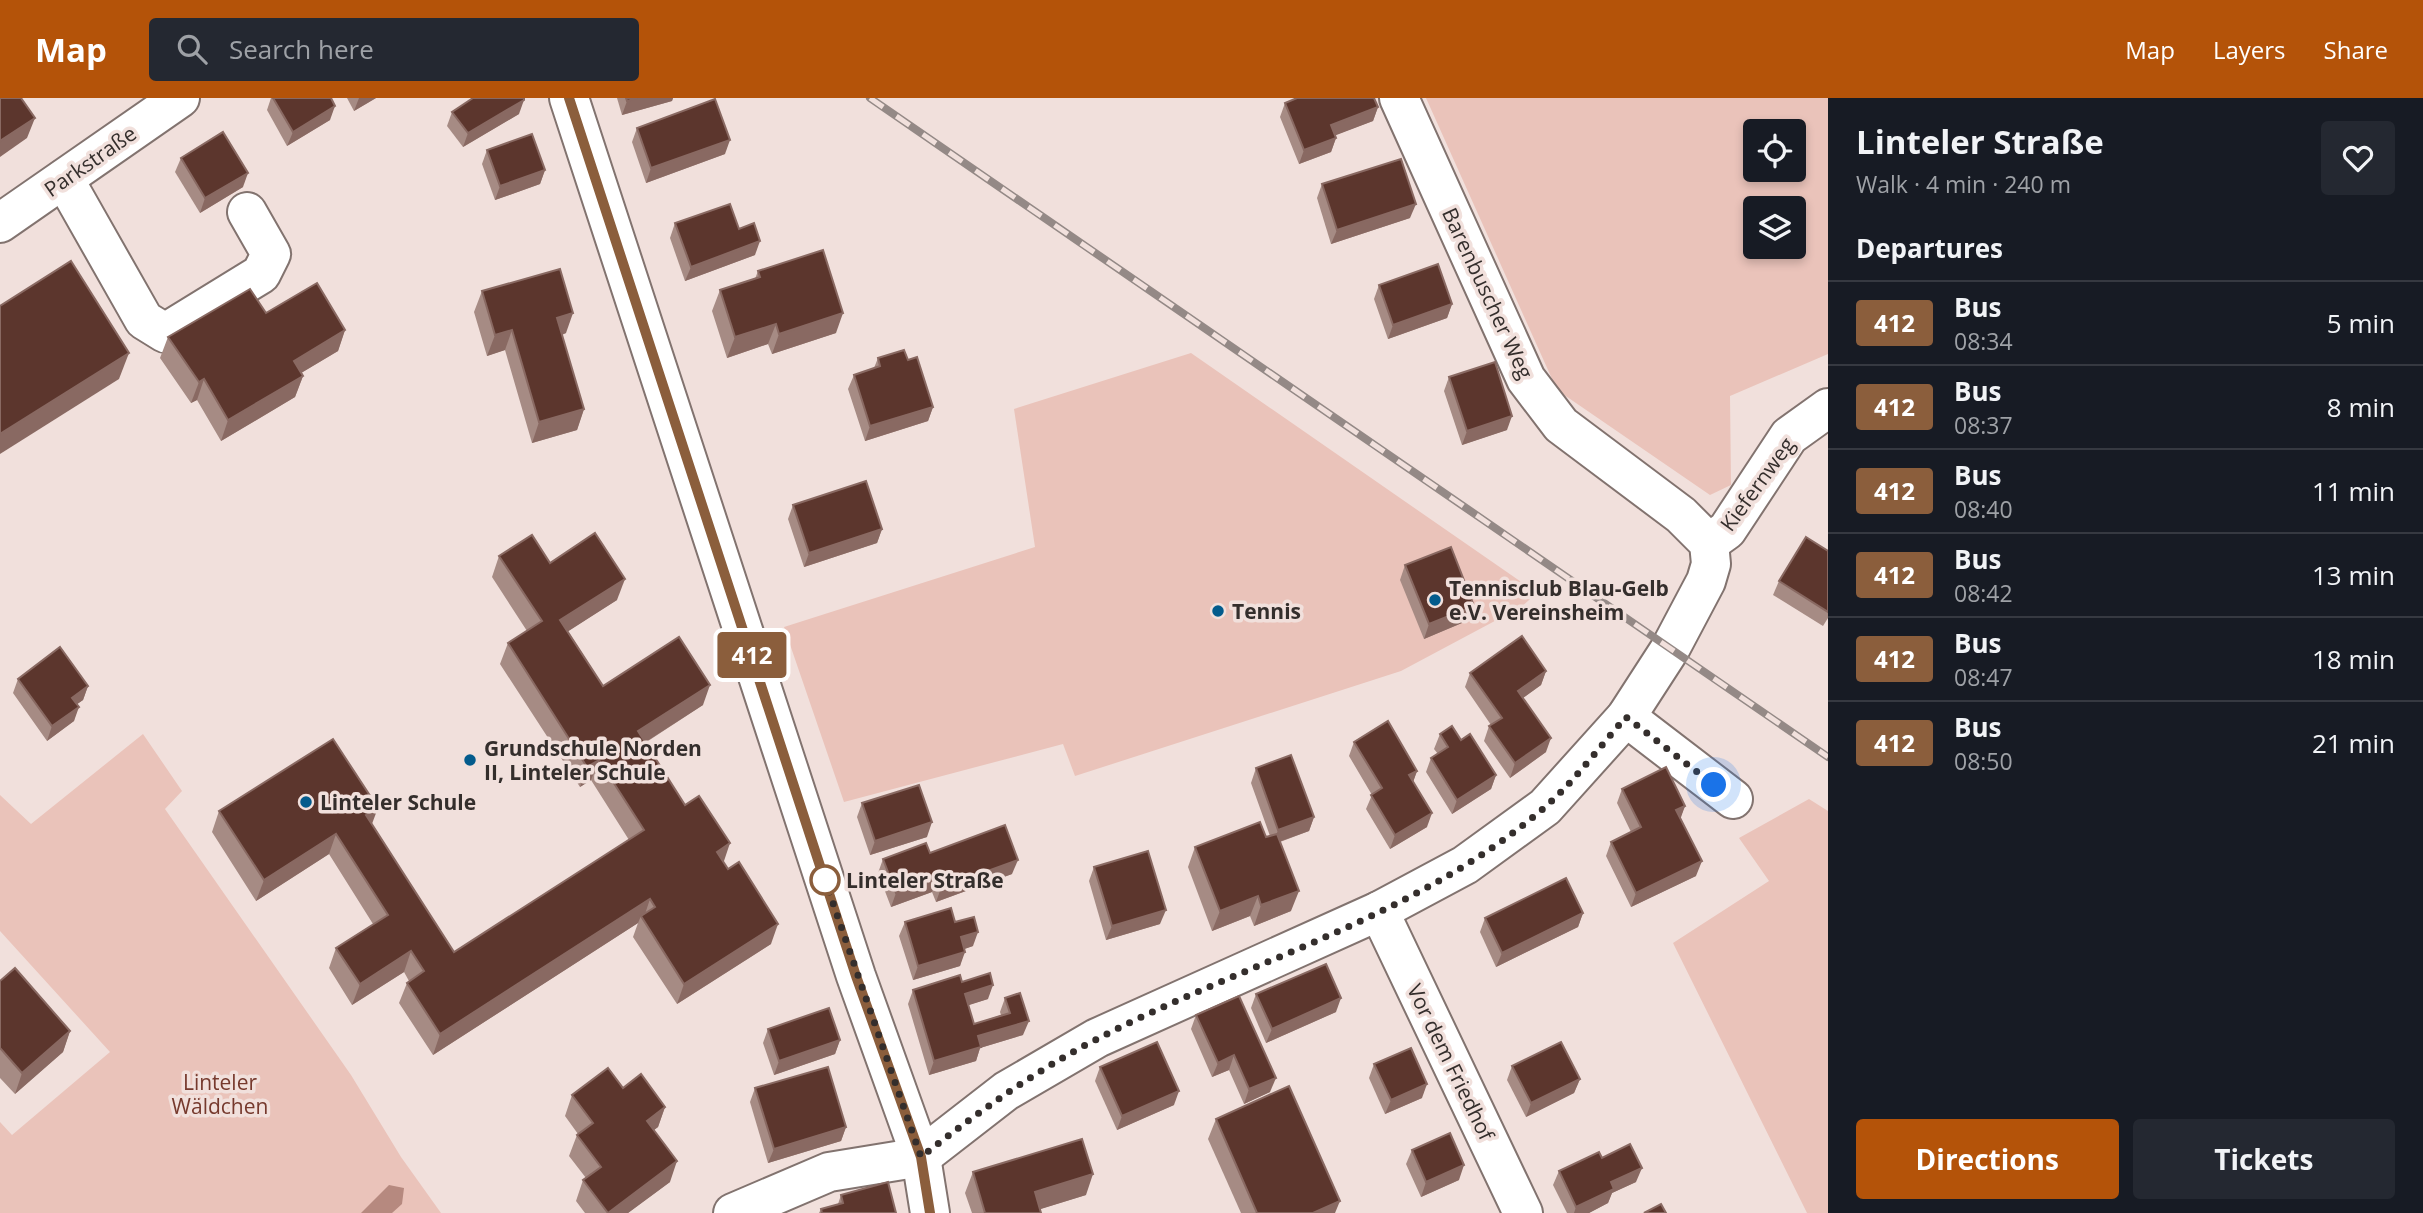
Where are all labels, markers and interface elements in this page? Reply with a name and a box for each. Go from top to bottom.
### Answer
search box [149,18,639,81]
text: Map [35,27,107,72]
icon: search [173,30,211,68]
text: Search here [229,31,374,67]
text: Map [2125,33,2175,66]
text: Layers [2213,33,2286,66]
text: Share [2324,33,2388,66]
street label: Parkstraße [38,119,142,203]
map controls [1743,119,1806,259]
button: locate [1743,119,1806,182]
text: Linteler Straße [1856,119,2104,164]
button: heart [2321,121,2395,195]
text: Walk · 4 min · 240 m [1856,168,2071,200]
button: layers [1743,196,1806,259]
street label: Barenbuscher Weg [1436,203,1540,383]
text: Departures [1856,230,2003,266]
text: Bus [1954,289,2001,325]
text: 5 min [2327,305,2395,341]
text: 412 [1874,306,1915,339]
text: 08:34 [1954,325,2013,357]
text: Bus [1954,373,2001,409]
text: 8 min [2327,389,2395,425]
text: 412 [1874,390,1915,423]
text: 08:37 [1954,409,2013,441]
street label: Kiefernweg [1713,431,1801,537]
text: Bus [1954,457,2001,493]
text: 11 min [2312,473,2395,509]
text: 412 [1874,474,1915,507]
text: 08:40 [1954,493,2013,525]
text: Bus [1954,541,2001,577]
text: 13 min [2312,557,2395,593]
text: 412 [1874,558,1915,591]
place label: Tennisclub Blau-Gelb e.V. Vereinsheim [1449,574,1669,626]
text: 08:42 [1954,577,2013,609]
marker: Tennisclub Blau-Gelb e.V. Vereinsheim [1427,592,1443,608]
place label: Tennis [1232,597,1301,625]
marker: Tennis [1210,603,1226,619]
text: Bus [1954,625,2001,661]
line badge: 412 [712,632,792,678]
text: 412 [731,638,773,671]
text: 18 min [2312,641,2395,677]
text: 412 [1874,642,1915,675]
text: 08:47 [1954,661,2013,693]
text: Bus [1954,709,2001,745]
text: 21 min [2312,725,2395,761]
text: 412 [1874,726,1915,759]
place label: Grundschule Norden II, Linteler Schule [484,734,702,786]
text: 08:50 [1954,745,2013,777]
marker: Grundschule Norden II, Linteler Schule [462,752,478,768]
your location [1696,767,1731,802]
place label: Linteler Schule [320,788,476,816]
marker: Linteler Schule [298,794,314,810]
marker: Linteler Straße [810,865,840,895]
place label: Linteler Straße [846,866,1004,894]
street label: Vor dem Friedhof [1401,979,1502,1147]
park label: Linteler Wäldchen [172,1068,268,1120]
button: Directions [1856,1119,2119,1199]
button: Tickets [2133,1119,2395,1199]

